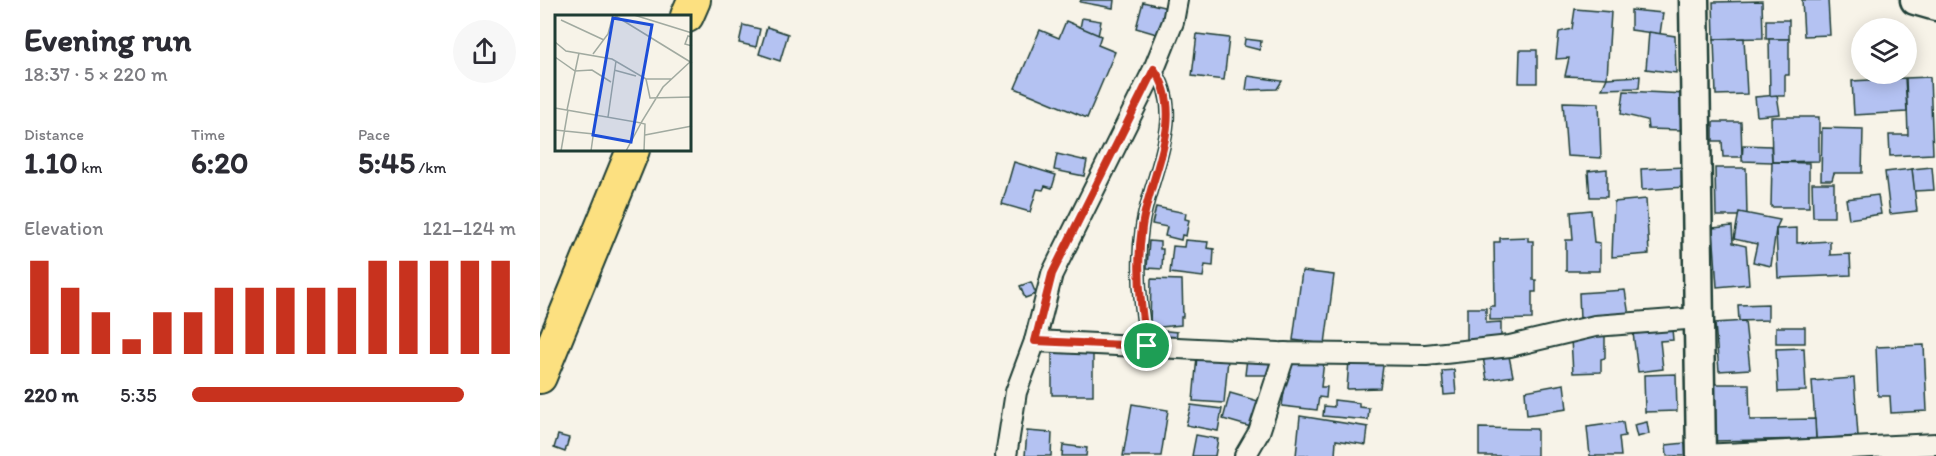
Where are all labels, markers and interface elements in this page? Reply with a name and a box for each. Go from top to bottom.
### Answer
inset map [555,15,692,152]
map controls [1851,18,1917,84]
button: layers [1851,18,1917,84]
text: Evening run [24,20,191,59]
button: share [453,20,516,83]
text: 18:37 · 5 × 220 m [24,62,168,86]
text: Distance [24,125,84,144]
text: Time [191,125,225,144]
text: Pace [358,125,390,144]
text: 1.10 [24,144,78,181]
text: 6:20 [191,144,248,181]
text: 5:45 [358,144,415,181]
text: km [78,158,102,177]
text: /km [415,158,446,177]
text: Elevation [24,216,103,240]
text: 121–124 m [423,216,516,240]
pin [1121,320,1172,371]
icon: arrive [1130,329,1163,362]
text: 220 m [24,383,79,407]
text: 5:35 [120,383,157,407]

